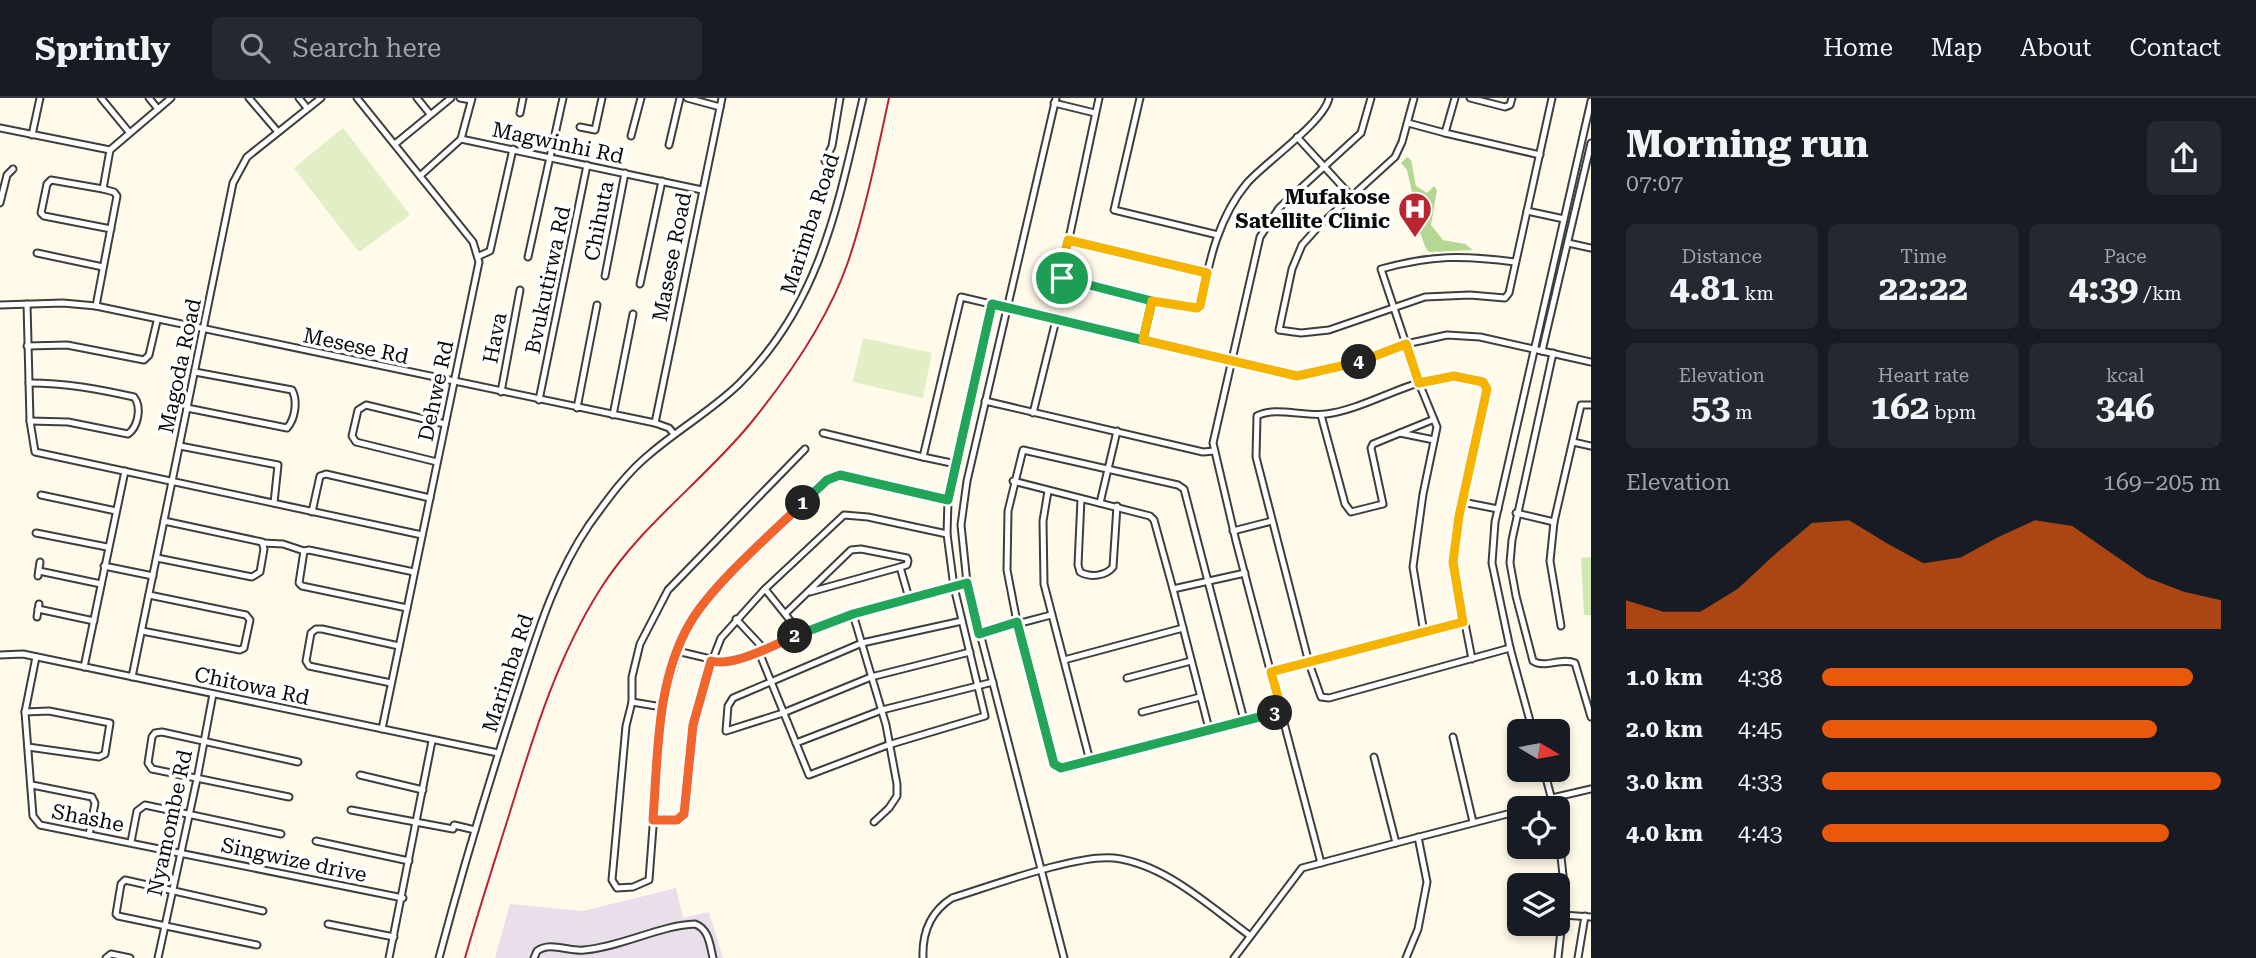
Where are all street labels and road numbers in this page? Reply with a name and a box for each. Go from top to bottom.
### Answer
street label: Magwinhi Rd [490,117,627,169]
street label: Marimba Road [776,150,844,298]
street label: Chihuta [580,178,619,263]
street label: Masese Road [648,190,696,324]
street label: Bvukutirwa Rd [521,203,576,356]
street label: Magoda Road [154,296,206,436]
street label: Hava [478,310,512,365]
street label: Mesese Rd [301,323,411,369]
street label: Dehwe Rd [414,338,459,444]
street label: Marimba Rd [478,610,539,735]
street label: Chitowa Rd [192,662,312,710]
street label: Nyamombe Rd [143,747,197,898]
street label: Shashe [50,799,126,837]
street label: Singwize drive [219,833,369,887]

